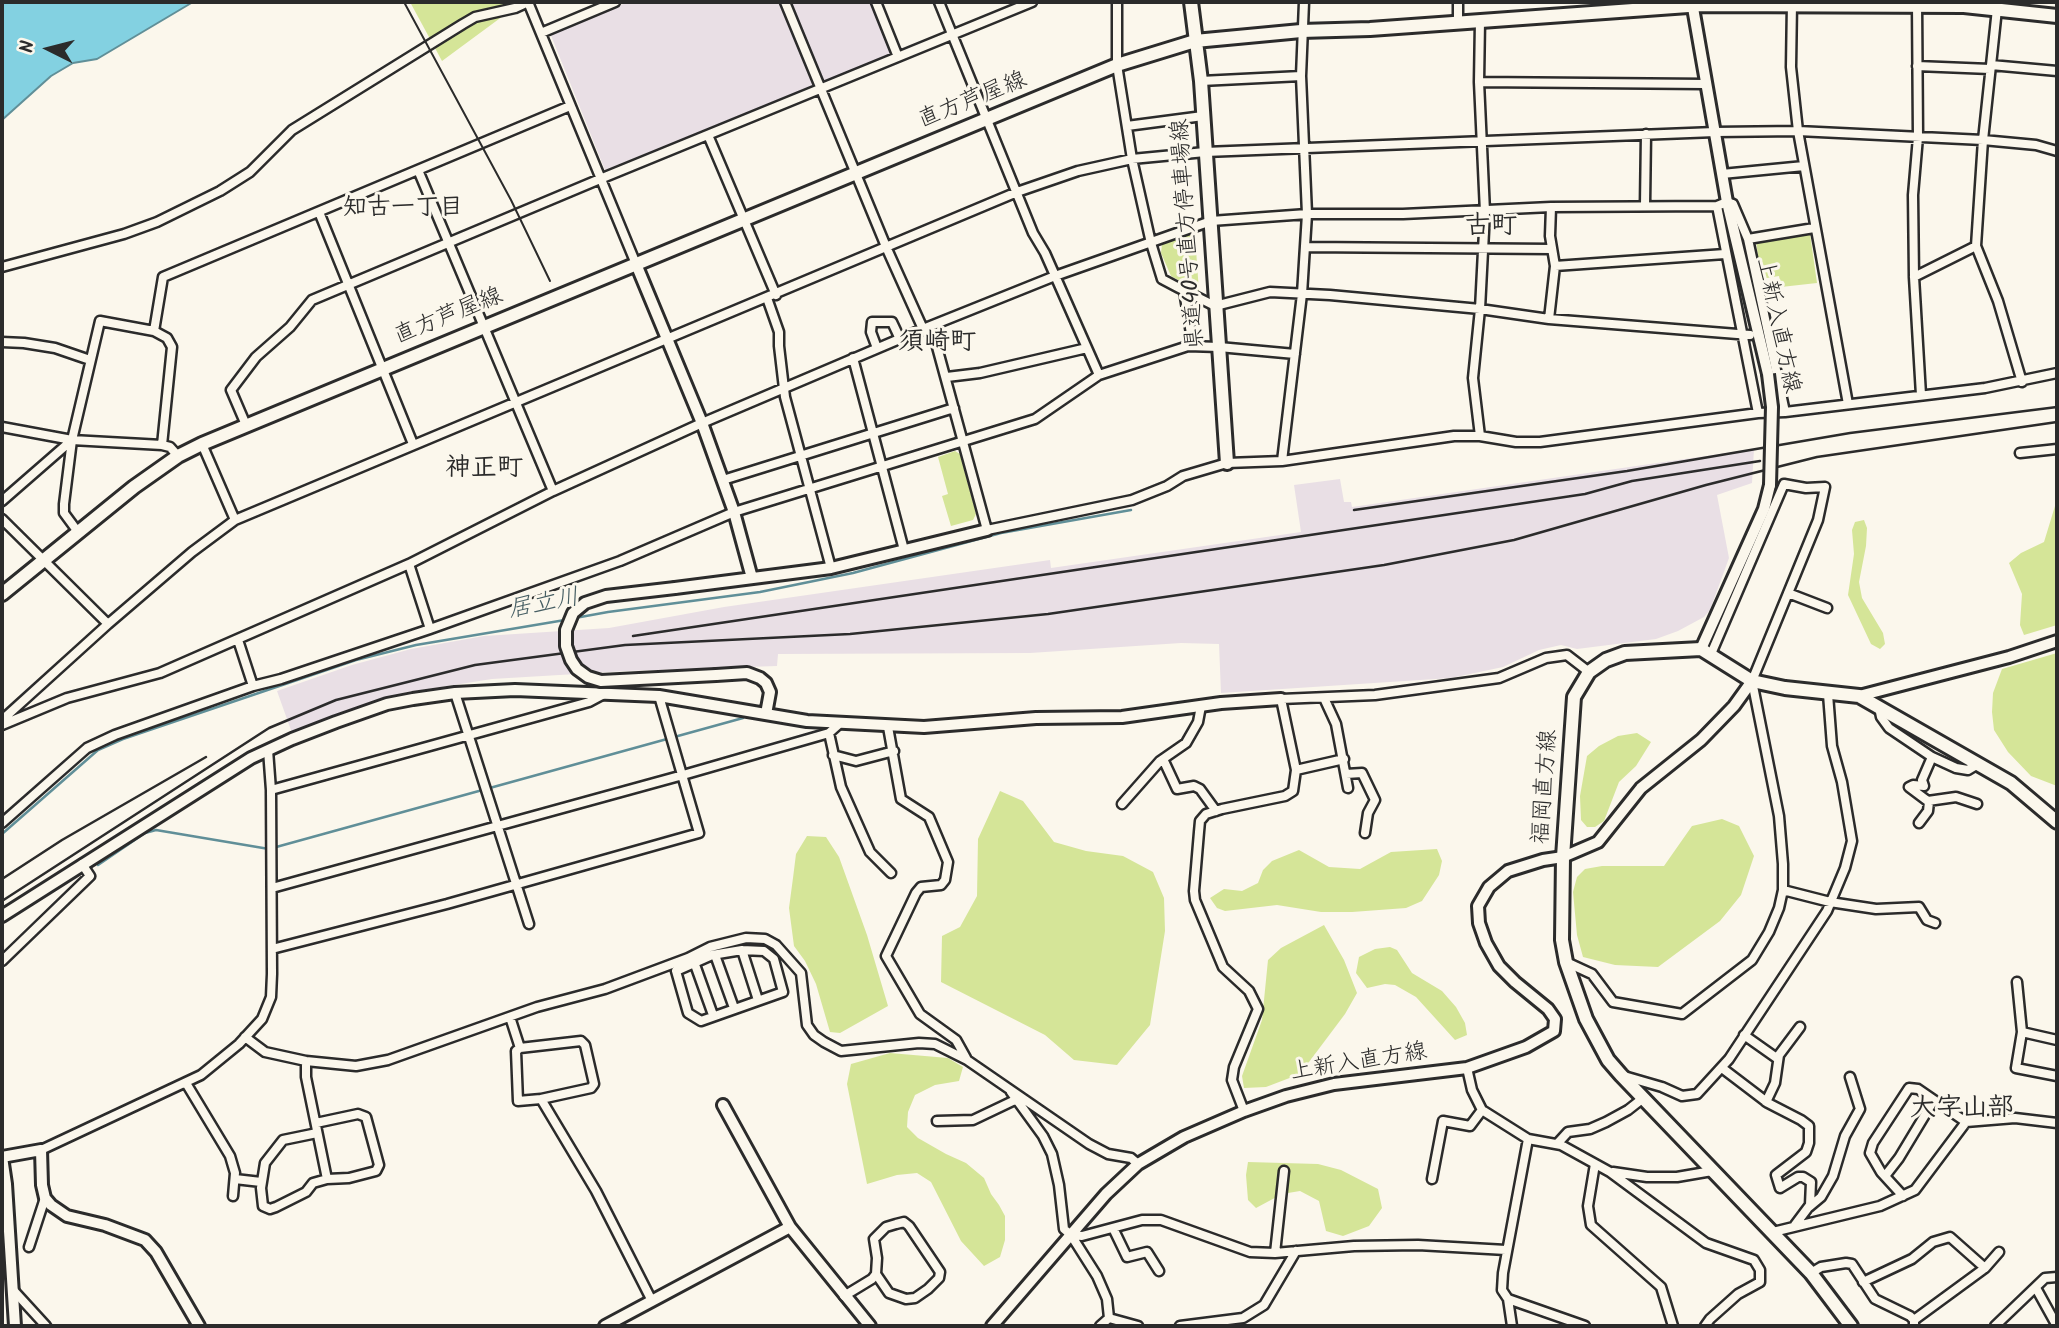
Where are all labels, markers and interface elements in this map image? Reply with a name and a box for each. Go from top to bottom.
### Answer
north arrow [14,14,84,84]
text: N [13,39,44,54]
street label: 直方芦屋線 [915,68,1031,136]
street label: 県道40号直方停車場線 [1168,118,1212,350]
district label: 知古一丁目 [343,196,463,224]
district label: 古町 [1465,213,1517,245]
street label: 上新入直方線 [1748,256,1804,396]
street label: 直方芦屋線 [391,284,507,352]
district label: 須崎町 [898,329,976,361]
district label: 神正町 [445,455,523,487]
water label: 居立川 [506,585,582,627]
street label: 福岡直方線 [1529,729,1565,845]
street label: 上新入直方線 [1289,1040,1429,1088]
district label: 大字山部 [1910,1095,2014,1127]

